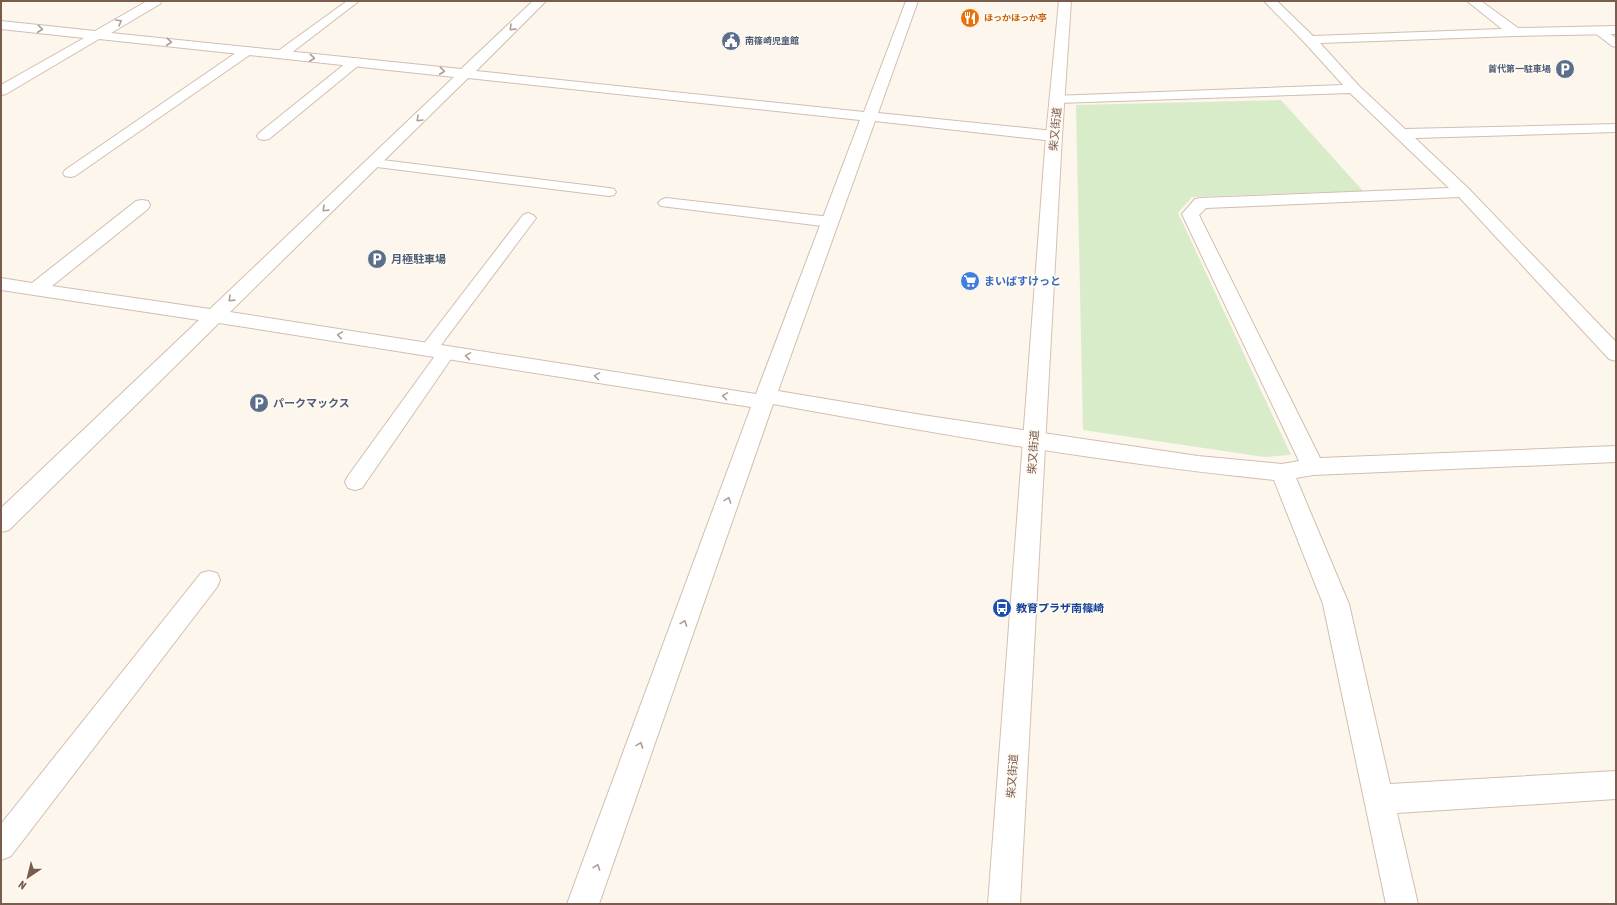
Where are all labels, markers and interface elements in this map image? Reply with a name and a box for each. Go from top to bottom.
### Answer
restaurant icon: ほっかほっか亭 [959,7,981,29]
place label: ほっかほっか亭 [984,13,1047,23]
one-way arrow [115,19,123,27]
one-way arrow [509,23,517,31]
one-way arrow [37,24,43,33]
public building icon: 南篠崎児童館 [720,30,742,52]
place label: 南篠崎児童館 [745,36,799,46]
one-way arrow [166,38,172,47]
one-way arrow [309,53,315,62]
parking icon: 首代第一駐車場 [1554,58,1576,80]
place label: 首代第一駐車場 [1488,63,1551,74]
one-way arrow [438,67,445,76]
street label: 柴又街道 [1047,107,1063,151]
one-way arrow [416,114,423,122]
one-way arrow [322,205,330,212]
parking icon: 月極駐車場 [366,248,388,270]
place label: 月極駐車場 [391,253,446,265]
supermarket icon: まいばすけっと [959,270,981,292]
place label: まいばすけっと [984,275,1061,287]
one-way arrow [228,294,236,302]
one-way arrow [337,332,343,340]
one-way arrow [465,352,471,361]
one-way arrow [593,372,600,381]
parking icon: パークマックス [248,392,270,414]
one-way arrow [722,392,728,401]
place label: パークマックス [273,397,350,409]
street label: 柴又街道 [1025,430,1041,474]
one-way arrow [724,497,732,504]
bus stop icon: 教育プラザ南篠崎 [991,597,1013,619]
place label: 教育プラザ南篠崎 [1016,602,1104,614]
one-way arrow [680,619,688,626]
one-way arrow [636,742,644,749]
street label: 柴又街道 [1004,754,1020,798]
north arrow [8,857,48,897]
one-way arrow [592,864,600,871]
text: N [16,878,28,892]

